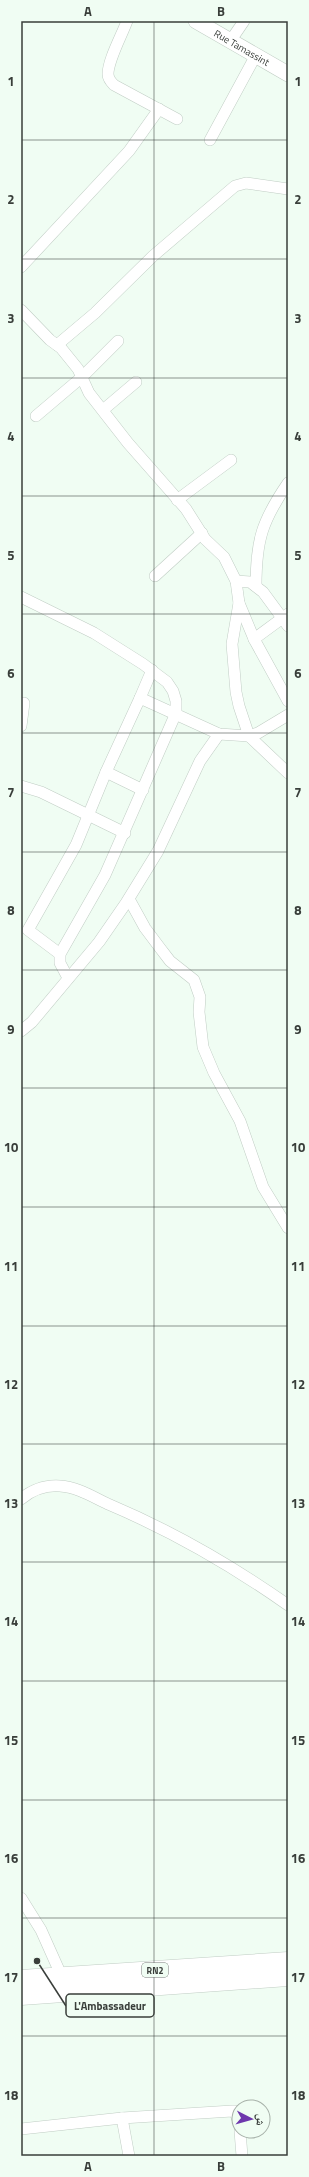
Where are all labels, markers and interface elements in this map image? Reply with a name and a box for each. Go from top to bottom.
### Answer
text: A [84,1,92,21]
text: B [217,1,225,21]
street label: Rue Tamassint [211,26,273,70]
text: 1 [7,71,15,91]
text: 1 [294,71,302,91]
text: 2 [7,189,15,209]
text: 2 [294,189,302,209]
text: 3 [7,308,15,328]
text: 3 [294,308,302,328]
text: 4 [7,426,15,446]
text: 4 [294,426,302,446]
text: 5 [7,545,15,565]
text: 5 [294,545,302,565]
text: 6 [7,663,15,683]
text: 6 [294,663,302,683]
text: 7 [7,782,15,802]
text: 7 [294,782,302,802]
text: 8 [7,900,15,920]
text: 8 [294,900,302,920]
text: 9 [7,1019,15,1039]
text: 9 [294,1019,302,1039]
text: 10 [4,1137,18,1157]
text: 10 [291,1137,305,1157]
text: 11 [4,1256,18,1276]
text: 11 [291,1256,305,1276]
text: 12 [4,1374,18,1394]
text: 12 [291,1374,305,1394]
text: 13 [4,1493,18,1513]
text: 13 [291,1493,305,1513]
text: 14 [4,1611,18,1631]
text: 14 [291,1611,305,1631]
text: 15 [4,1730,18,1750]
text: 15 [291,1730,305,1750]
text: 16 [4,1848,18,1868]
text: 16 [291,1848,305,1868]
road number: RN2 [142,1963,168,1977]
text: 17 [4,1967,18,1987]
text: 17 [291,1967,305,1987]
callout: L'Ambassadeur [66,1994,154,2017]
text: L'Ambassadeur [74,1998,146,2014]
text: 18 [4,2085,18,2105]
text: 18 [291,2085,305,2105]
north arrow [231,2099,271,2139]
text: ش [252,2113,270,2127]
text: A [84,2156,92,2176]
text: B [217,2156,225,2176]

